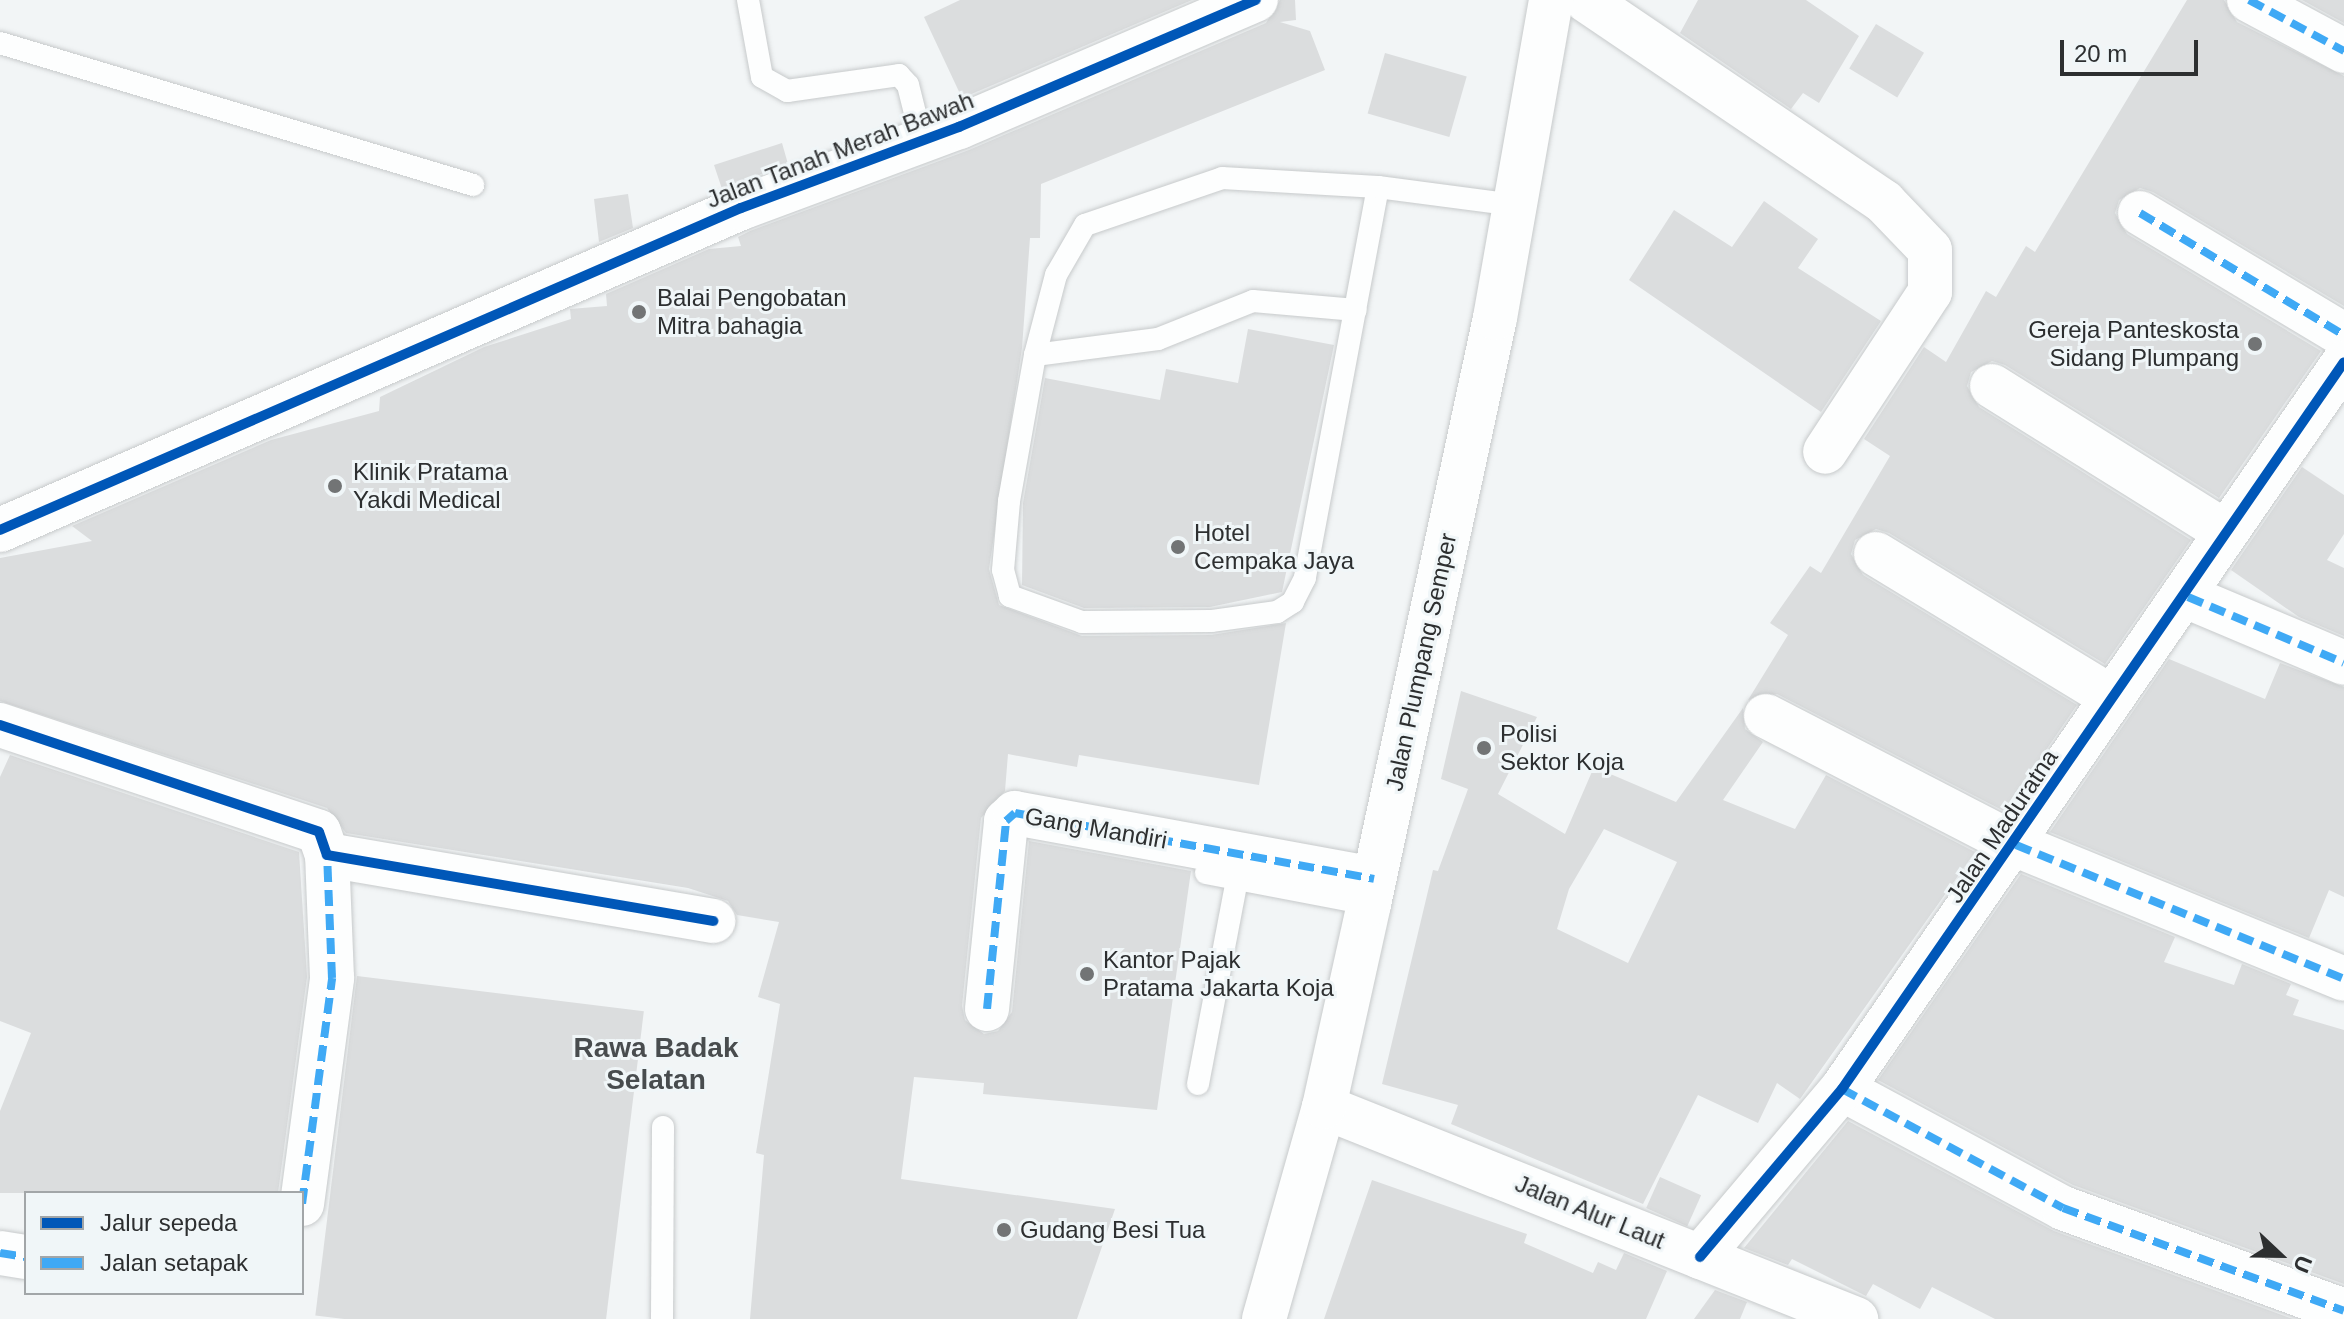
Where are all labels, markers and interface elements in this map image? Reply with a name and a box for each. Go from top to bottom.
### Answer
scale bar [2064,24,2202,74]
text: 20 m [2074,40,2127,67]
street label: Jalan Tanah Merah Bawah [702,86,978,214]
place label: Balai Pengobatan Mitra bahagia [657,284,846,340]
marker: Balai Pengobatan Mitra bahagia [628,301,650,323]
place label: Gereja Panteskosta Sidang Plumpang [2028,316,2239,372]
marker: Gereja Panteskosta Sidang Plumpang [2246,335,2264,353]
place label: Klinik Pratama Yakdi Medical [353,458,508,514]
marker: Klinik Pratama Yakdi Medical [324,475,346,497]
place label: Hotel Cempaka Jaya [1194,519,1354,575]
street label: Jalan Plumpang Semper [1380,530,1462,794]
marker: Hotel Cempaka Jaya [1169,538,1187,556]
place label: Polisi Sektor Koja [1500,720,1624,776]
marker: Polisi Sektor Koja [1475,739,1493,757]
street label: Jalan Maduratna [1940,744,2064,908]
street label: Gang Mandiri [1023,801,1169,855]
place label: Kantor Pajak Pratama Jakarta Koja [1103,946,1334,1002]
marker: Kantor Pajak Pratama Jakarta Koja [1078,965,1096,983]
district label: Rawa Badak Selatan [574,1031,738,1097]
street label: Jalan Alur Laut [1510,1169,1670,1255]
legend [24,1191,304,1295]
text: Jalur sepeda [100,1209,237,1236]
north arrow [2240,1215,2320,1295]
place label: Gudang Besi Tua [1020,1216,1206,1244]
marker: Gudang Besi Tua [995,1221,1013,1239]
text: Jalan setapak [100,1249,248,1276]
text: U [2288,1252,2317,1276]

